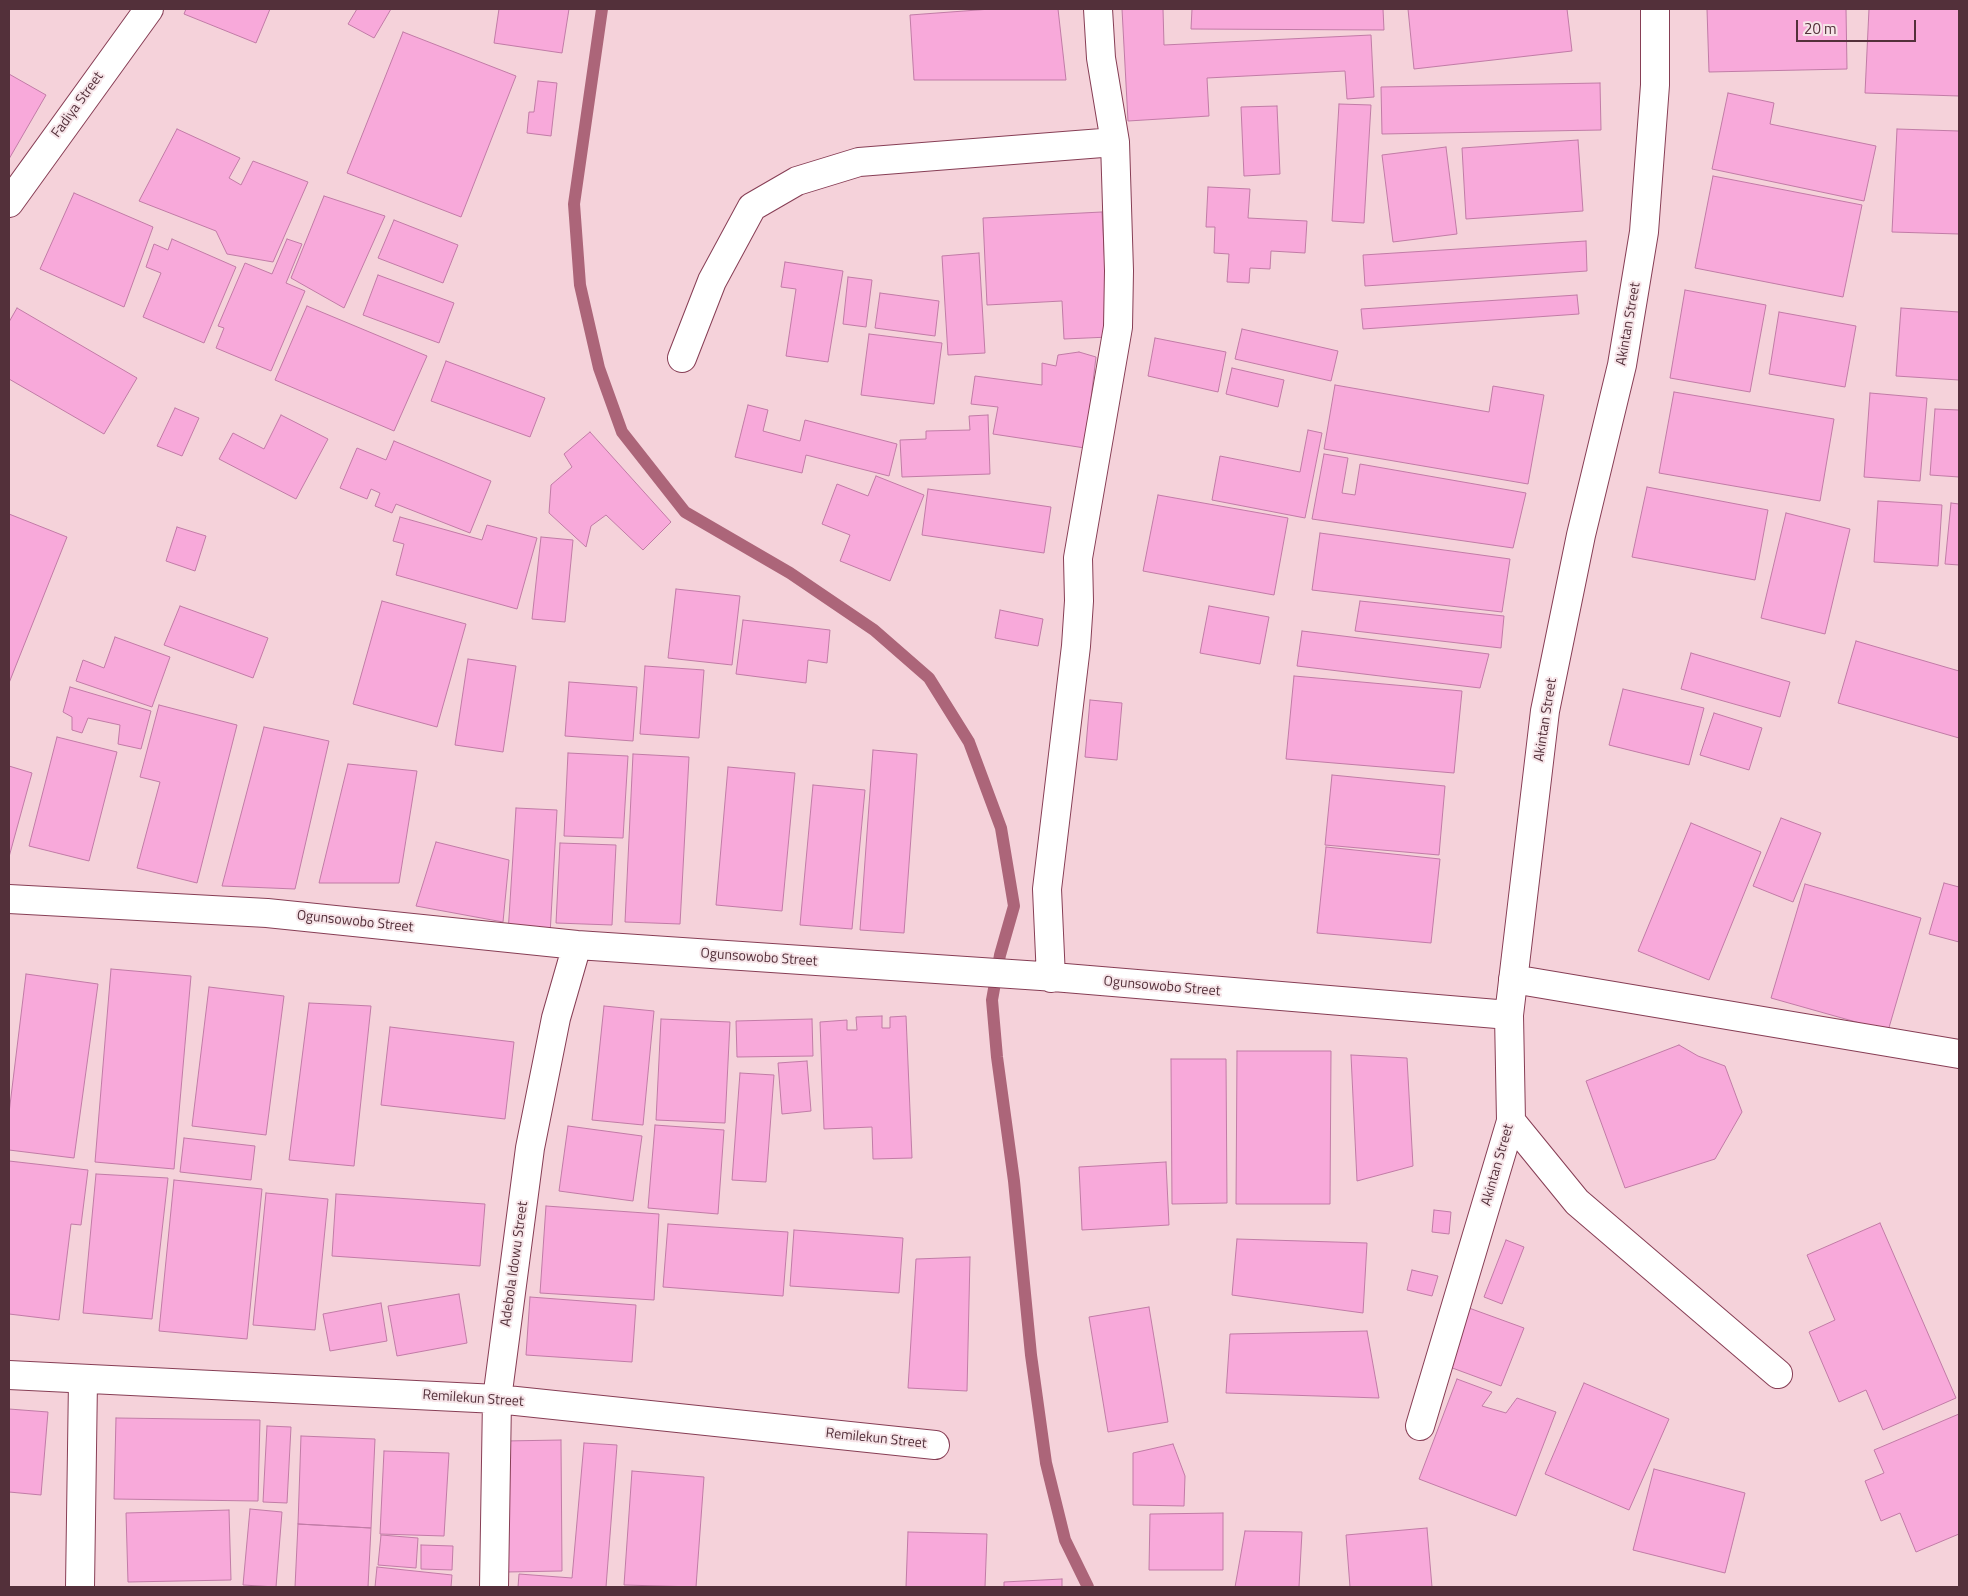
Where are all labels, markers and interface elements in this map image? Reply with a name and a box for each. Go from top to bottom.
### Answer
scale bar [1798,10,1918,42]
text: 20 m [1804,17,1837,40]
street label: Fadiya Street [49,69,107,141]
street label: Akintan Street [1613,281,1645,367]
street label: Akintan Street [1531,677,1561,763]
street label: Ogunsowobo Street [296,908,414,936]
street label: Ogunsowobo Street [700,946,818,970]
street label: Ogunsowobo Street [1103,974,1221,1000]
street label: Akintan Street [1478,1122,1518,1208]
street label: Adebola Idowu Street [498,1200,532,1328]
street label: Remilekun Street [422,1387,524,1411]
street label: Remilekun Street [825,1425,927,1453]

